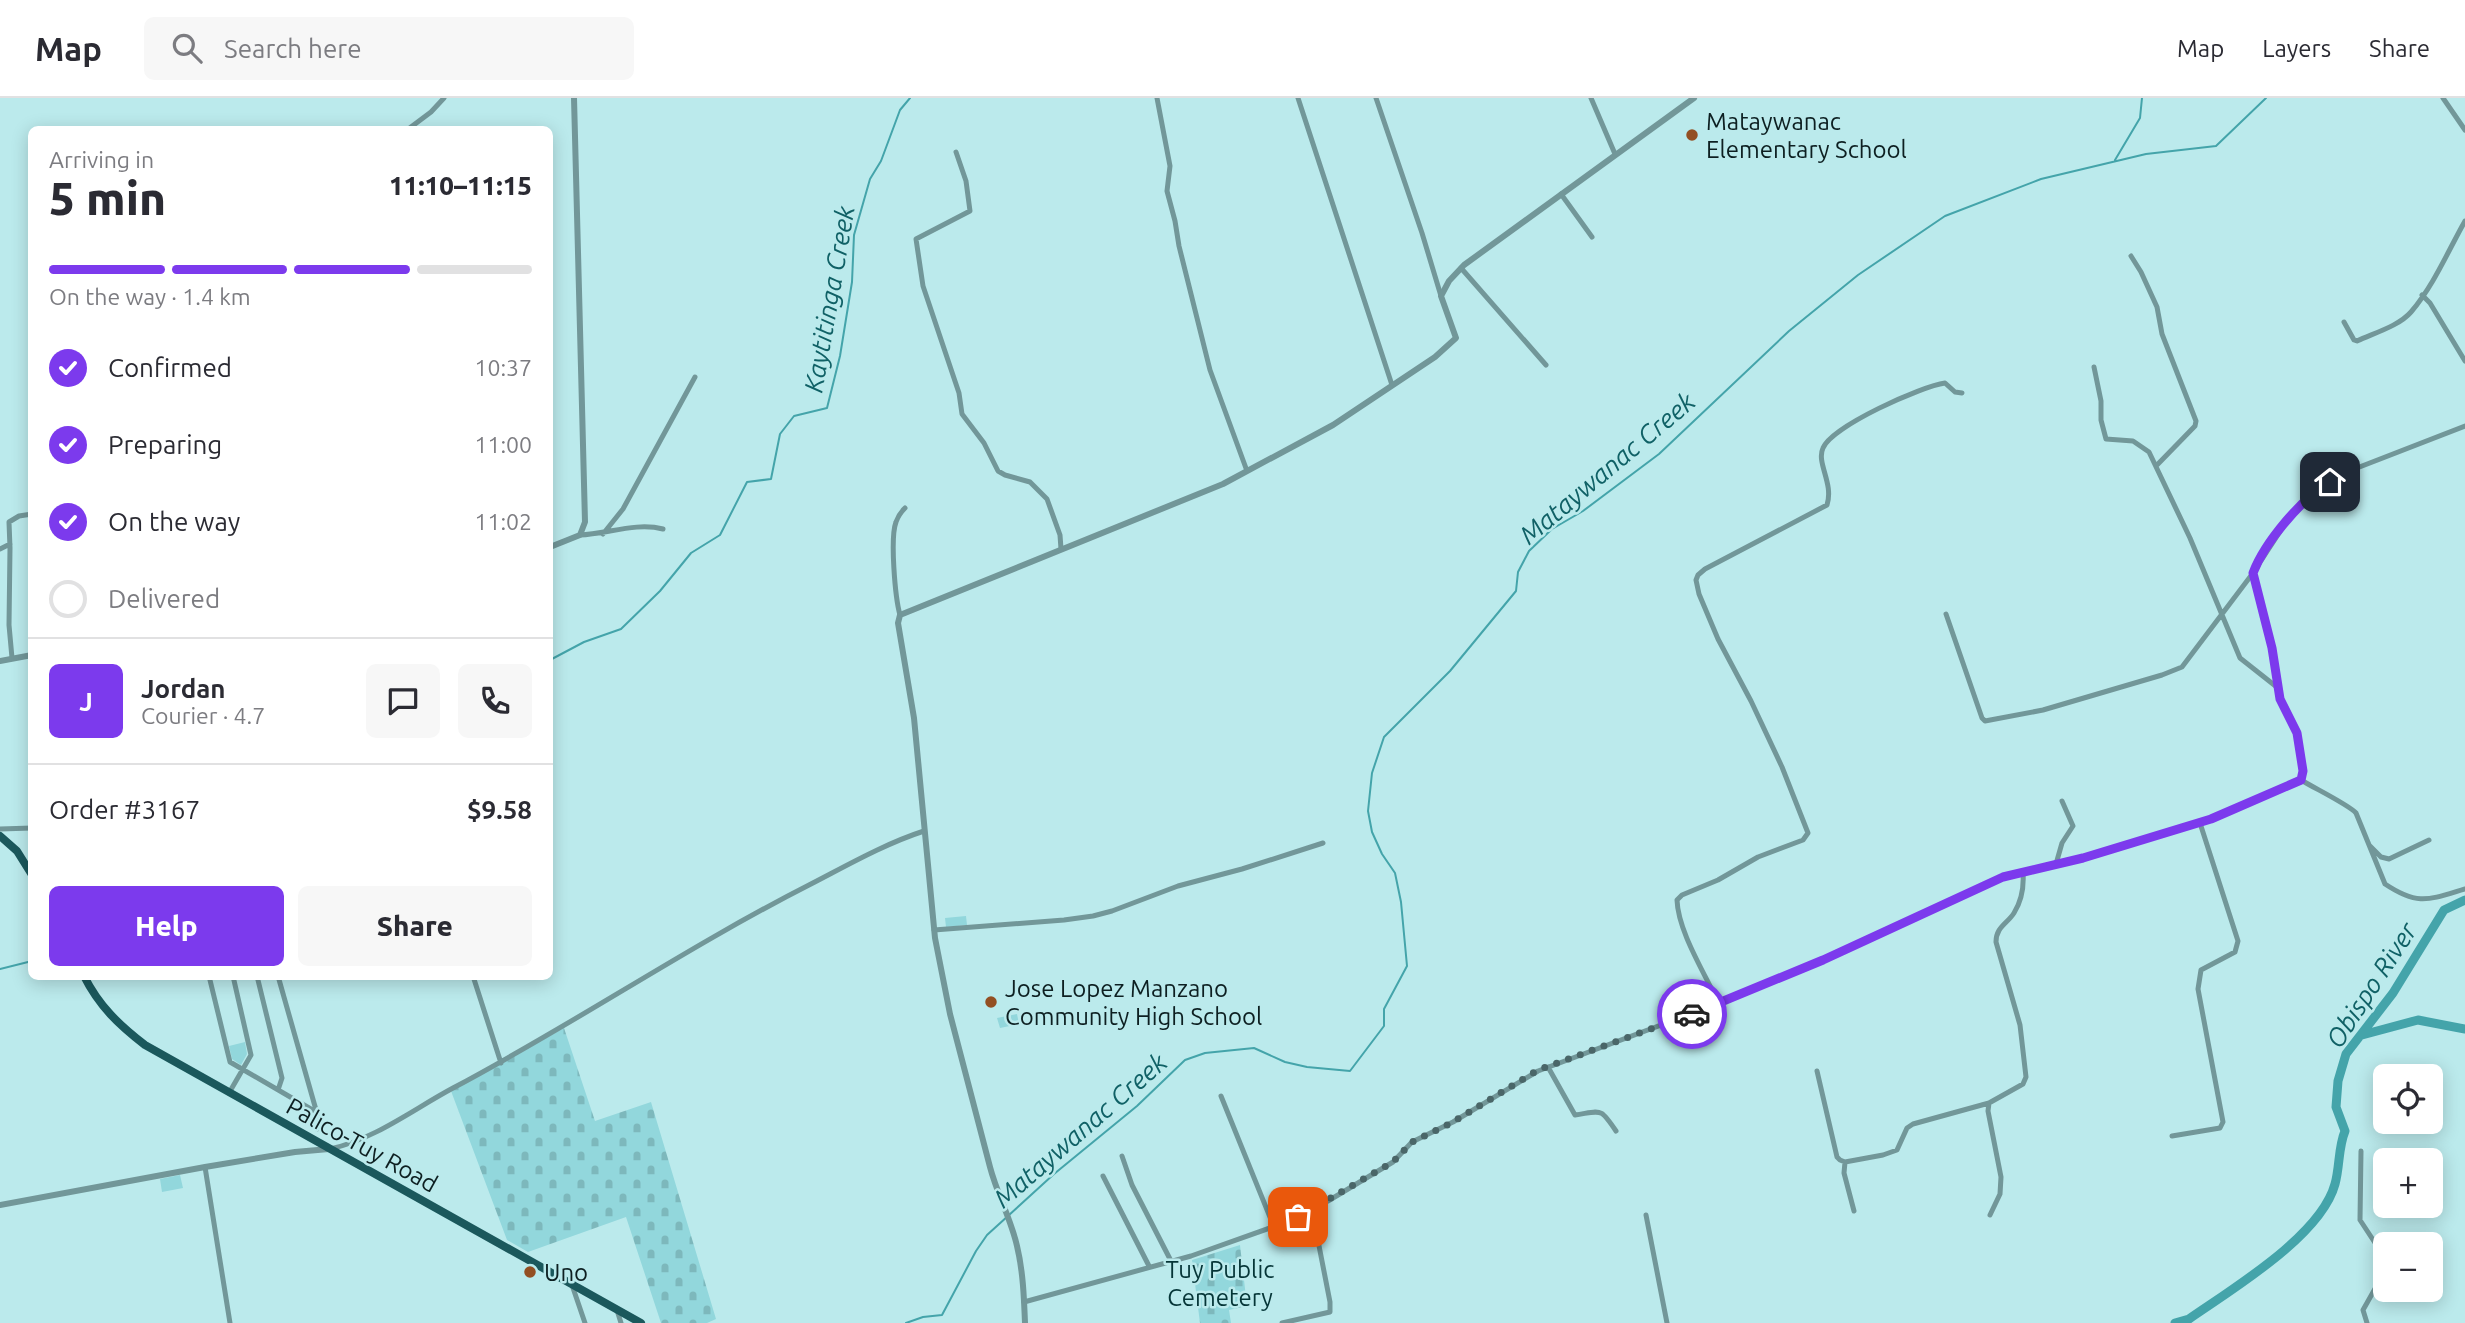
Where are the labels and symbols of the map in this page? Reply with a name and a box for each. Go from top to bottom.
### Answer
place label: Mataywanac Elementary School [1706,108,1907,163]
marker: Mataywanac Elementary School [1684,127,1700,143]
water label: Kaytitinga Creek [798,203,860,395]
water label: Mataywanac Creek [1514,386,1701,550]
pin [2300,452,2360,512]
water label: Obispo River [2320,916,2423,1053]
place label: Jose Lopez Manzano Community High School [1005,975,1262,1030]
courier [1657,979,1727,1049]
marker: Jose Lopez Manzano Community High School [983,994,999,1010]
water label: Mataywanac Creek [988,1047,1173,1213]
street label: Palico-Tuy Road [282,1092,442,1198]
pin [1268,1187,1328,1247]
park label: Tuy Public Cemetery [1166,1256,1274,1311]
place label: Uno [544,1259,588,1286]
marker: Uno [522,1264,538,1280]

